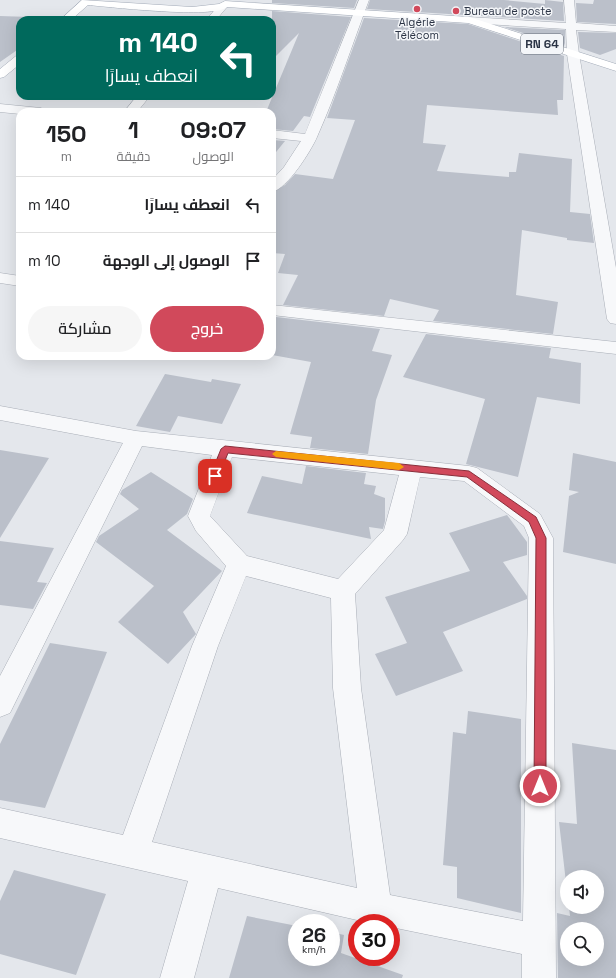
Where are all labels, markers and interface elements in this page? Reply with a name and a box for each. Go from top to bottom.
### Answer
marker: Algérie Télécom [412,4,422,14]
place label: Bureau de poste [464,4,552,18]
marker: Bureau de poste [451,6,461,16]
place label: Algérie Télécom [395,15,439,42]
text: 140 m [118,24,198,60]
icon: left [212,32,264,84]
road number: RN 64 [521,34,563,54]
text: انعطف يسارًا [105,64,198,87]
text: 1 [128,114,139,145]
text: 09:07 [180,114,246,145]
text: 150 [46,118,87,149]
text: m [61,148,72,165]
text: دقيقة [117,148,150,165]
text: الوصول [192,148,234,165]
icon: left [242,194,264,216]
text: 140 m [28,195,70,214]
text: انعطف يسارًا [144,195,230,214]
icon: arrive [242,250,264,272]
text: 10 m [28,251,61,270]
text: الوصول إلى الوجهة [103,251,230,270]
button: مشاركة [28,306,142,352]
button: خروج [150,306,264,352]
pin [198,459,232,493]
icon: arrive [204,465,226,487]
position arrow [519,765,561,807]
map controls [560,870,604,966]
button: sound [560,870,604,914]
speed limit sign: 30 [348,914,400,966]
text: 26 [302,922,326,948]
button: search [560,922,604,966]
text: km/h [302,943,326,956]

